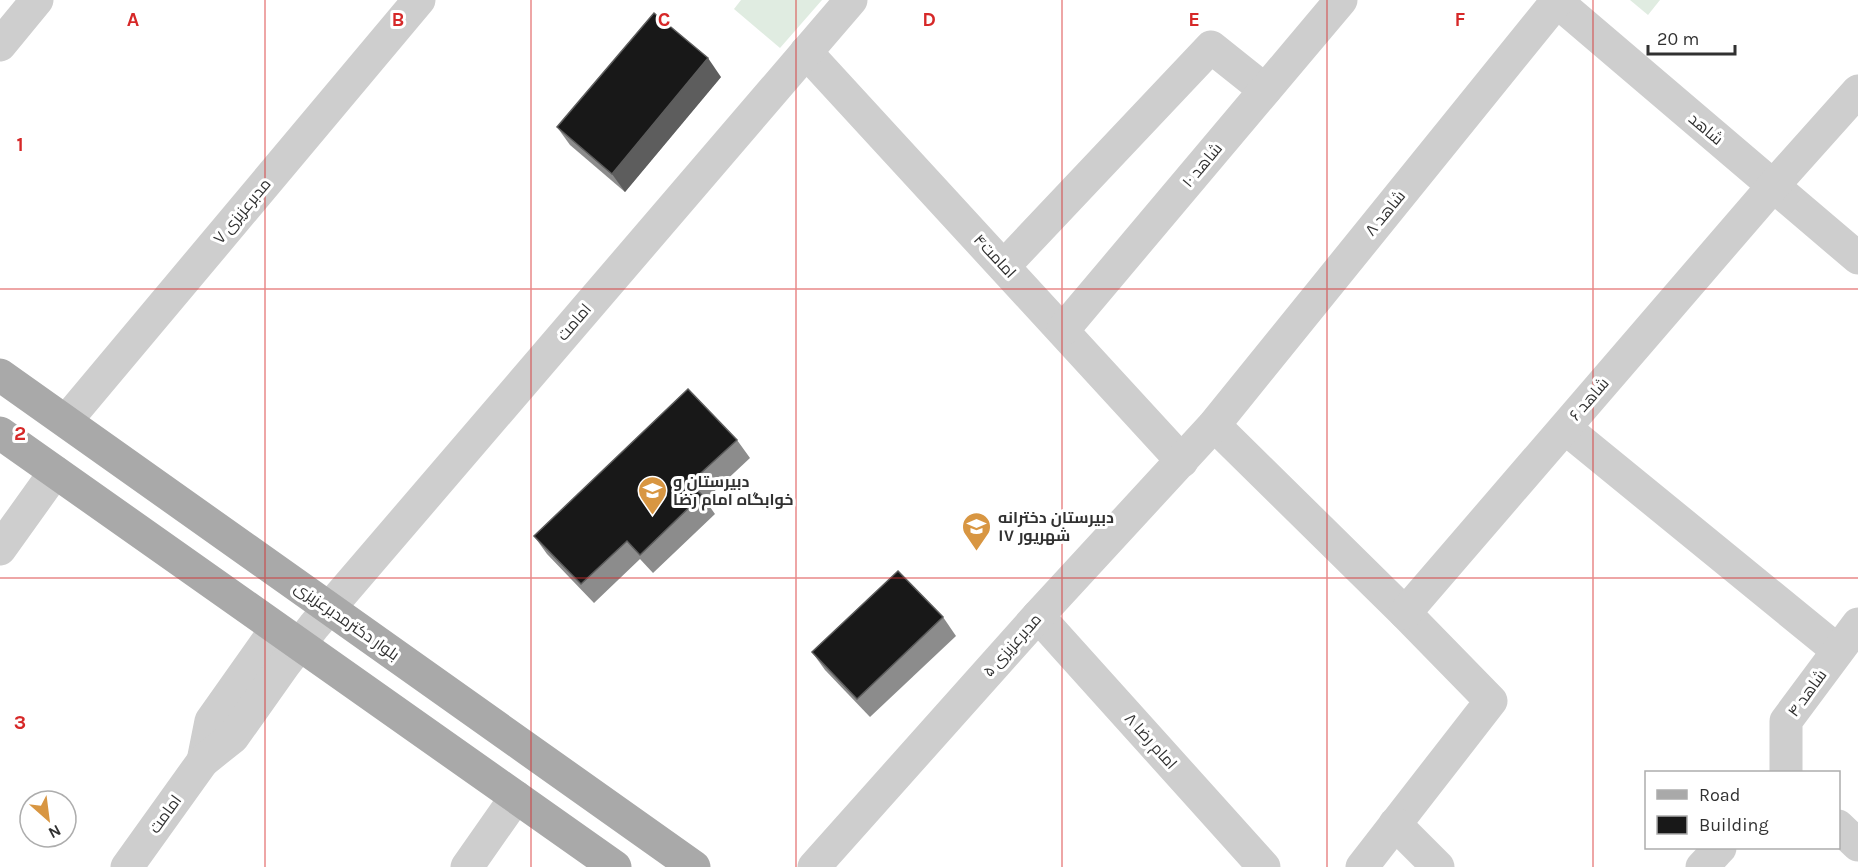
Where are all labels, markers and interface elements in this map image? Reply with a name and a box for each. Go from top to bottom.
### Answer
text: A [127,8,140,31]
text: B [392,8,404,31]
text: C [658,8,670,31]
text: D [922,8,936,31]
text: E [1188,8,1200,31]
text: F [1455,8,1466,31]
scale bar [1648,18,1735,56]
text: 20 m [1657,28,1699,50]
street label: شاهد [1685,109,1727,149]
text: 1 [16,133,24,156]
street label: شاهد ۱۰ [1178,139,1226,191]
street label: مدبرعزیزی ۷ [209,174,276,248]
street label: شاهد ۸ [1361,186,1409,240]
street label: امامت۴ [970,230,1020,282]
street label: امامت [553,300,595,344]
street label: شاهد ۶ [1565,374,1613,424]
text: 2 [14,422,26,445]
place label: دبیرستان و خوابگاه امام رضا [673,472,794,511]
school or university icon: دبیرستان و خوابگاه امام رضا [636,474,668,516]
place label: دبیرستان دخترانه ۱۷ شهریور [998,508,1114,545]
school or university icon: دبیرستان دخترانه ۱۷ شهریور [961,510,993,552]
street label: بلوار دکترمدبرعزیزی [290,578,403,665]
street label: مدبرعزیزی ۵ [979,610,1046,681]
street label: شاهد ۴ [1784,666,1830,720]
street label: امام رضا ۸ [1119,709,1181,774]
text: 3 [14,711,26,734]
legend [1645,771,1840,849]
text: Road [1699,784,1740,806]
north arrow [18,789,78,849]
street label: امامت [145,791,185,837]
text: Building [1699,814,1769,836]
text: N [45,821,64,843]

